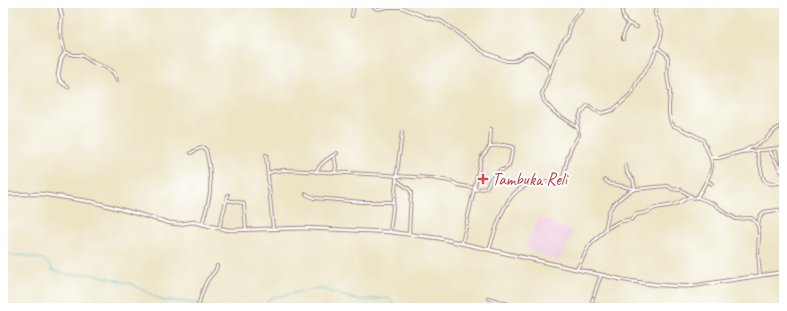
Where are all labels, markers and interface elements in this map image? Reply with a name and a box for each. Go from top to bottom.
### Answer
place label: Tambuka Reli [492,169,569,190]
marker: Tambuka Reli [477,173,489,185]

